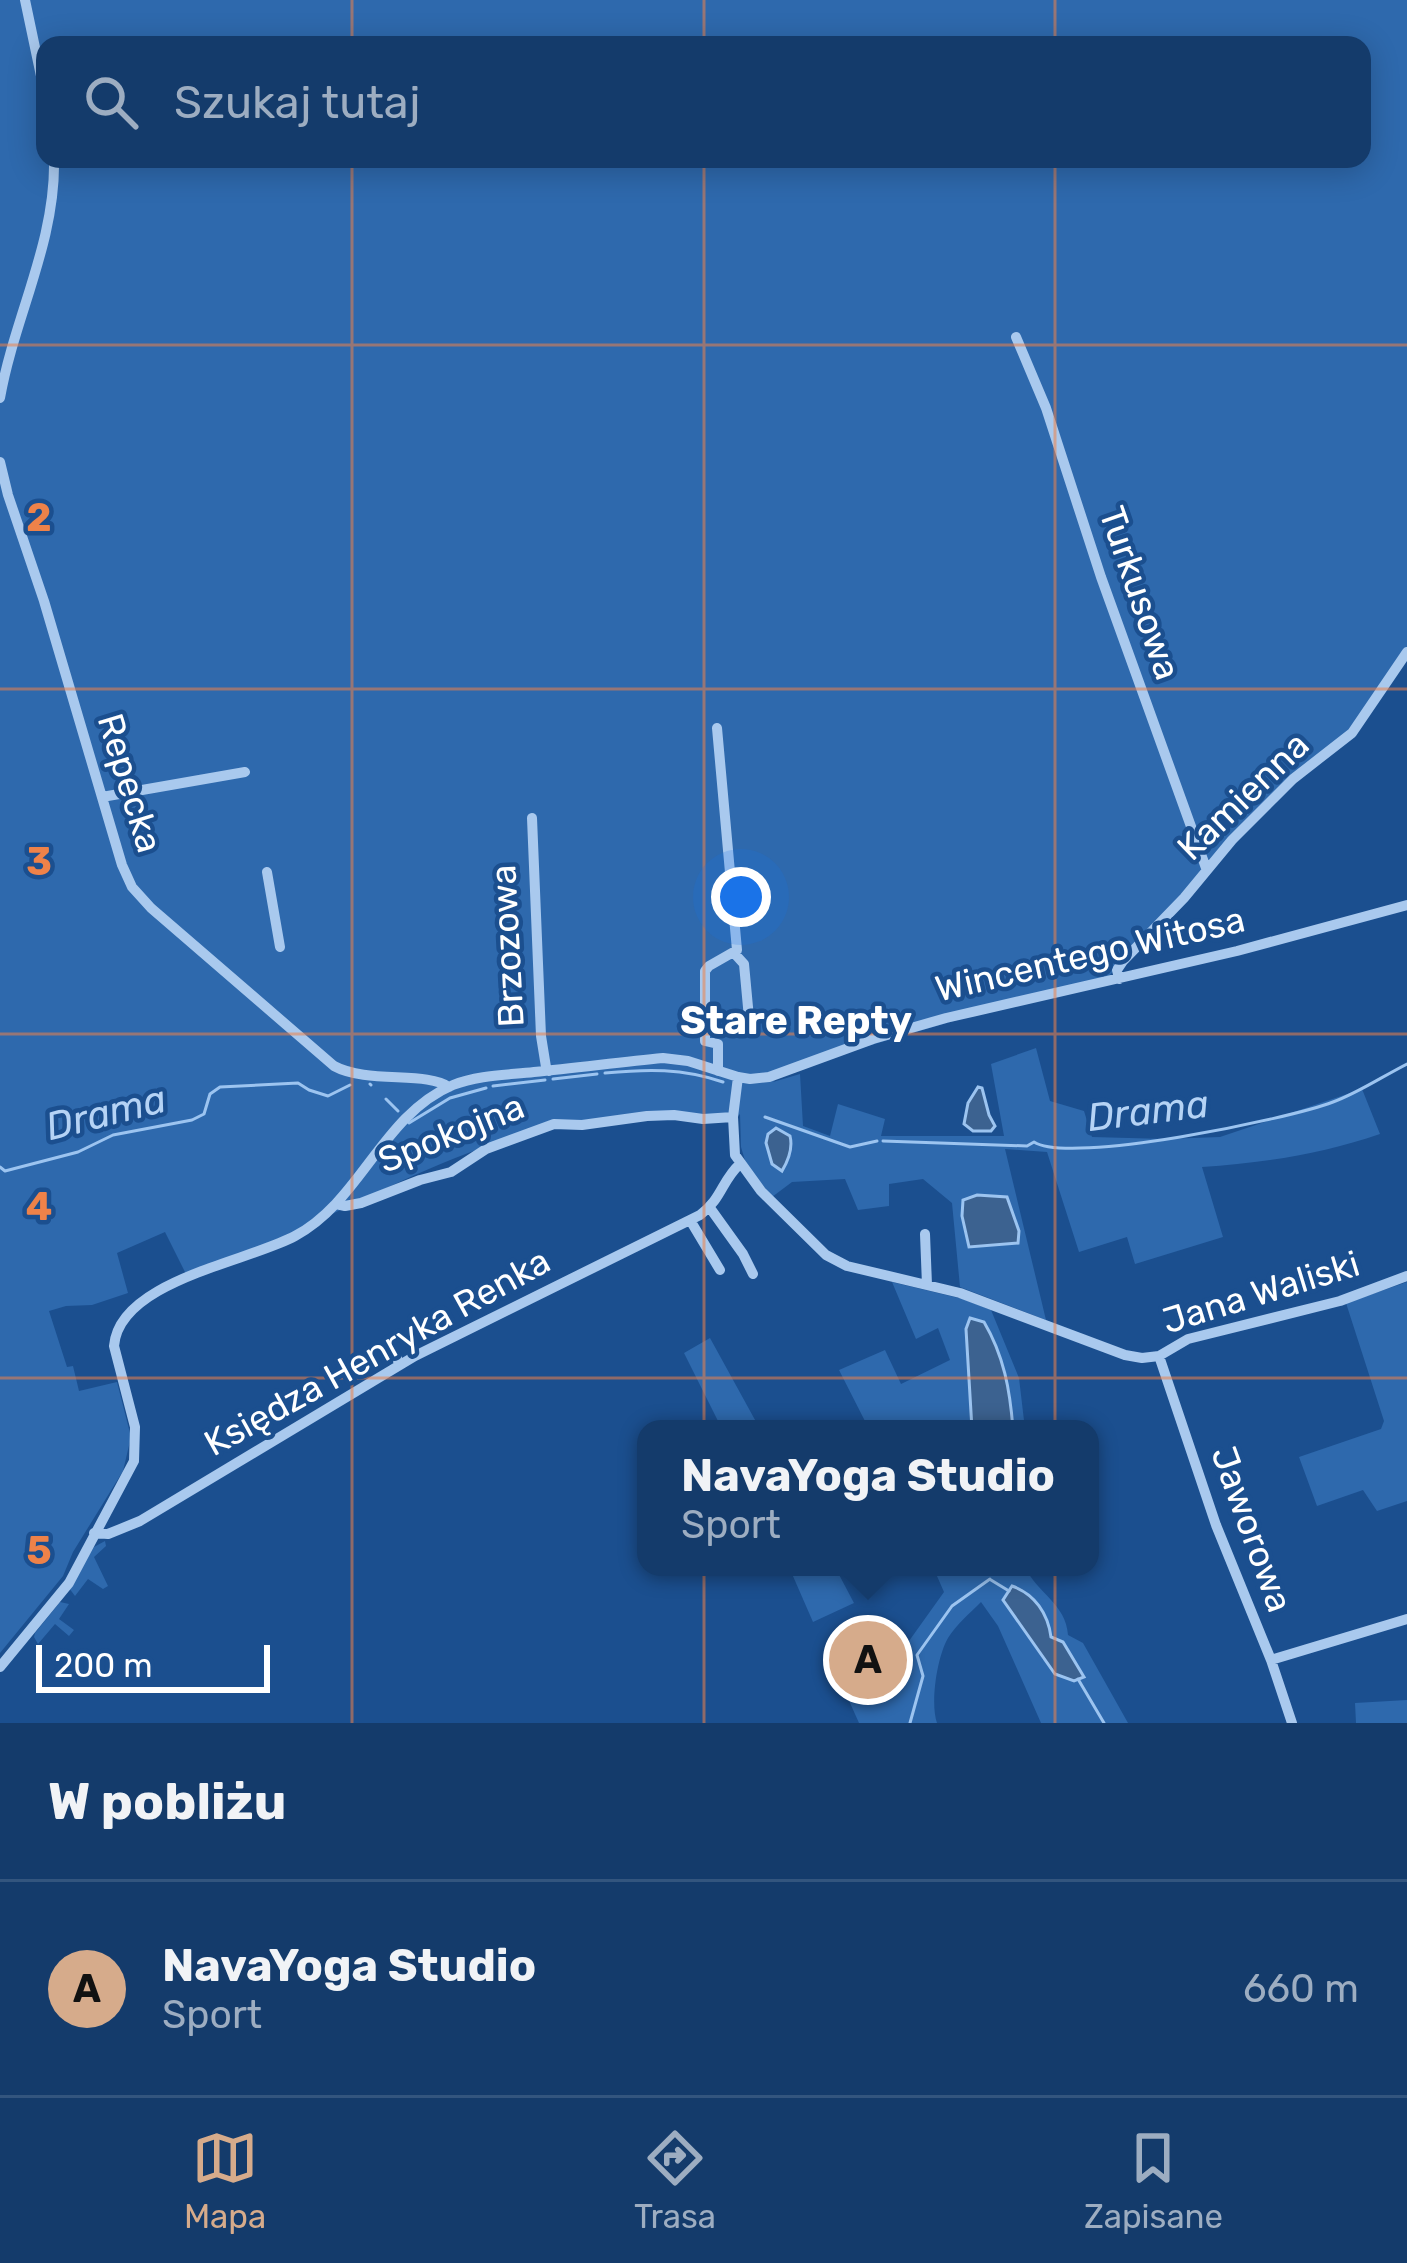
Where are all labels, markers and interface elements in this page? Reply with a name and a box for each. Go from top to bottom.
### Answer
search box [36,36,1371,168]
icon: search [78,69,144,135]
text: Szukaj tutaj [174,76,421,129]
text: 2 [26,495,52,541]
street label: Turkusowa [1090,501,1190,685]
street label: Repecka [89,708,171,858]
street label: Kamienna [1168,723,1318,869]
text: 3 [26,839,52,885]
street label: Brzozowa [481,864,533,1028]
your location [711,867,771,927]
street label: Wincentego Witosa [931,897,1249,1011]
district label: Stare Repty [680,998,912,1044]
water label: Drama [41,1076,171,1150]
water label: Drama [1085,1081,1211,1141]
street label: Spokojna [372,1084,530,1182]
text: 4 [26,1184,52,1230]
street label: Księdza Henryka Renka [197,1239,557,1465]
street label: Jana Waliski [1157,1242,1365,1342]
popup [637,1420,1099,1576]
street label: Jaworowa [1202,1440,1302,1618]
text: NavaYoga Studio [681,1449,1055,1502]
text: Sport [681,1502,781,1548]
text: 5 [26,1528,52,1574]
pin: A [829,1615,907,1705]
scale bar [36,1639,270,1692]
text: 200 m [54,1646,153,1685]
text: W pobliżu [48,1771,286,1832]
text: NavaYoga Studio [162,1939,536,1992]
text: A [73,1966,101,2012]
text: 660 m [1243,1966,1359,2012]
text: Sport [162,1992,262,2038]
tab: Mapa [184,2125,266,2236]
tab: Trasa [634,2125,716,2236]
tab: Zapisane [1084,2125,1223,2236]

